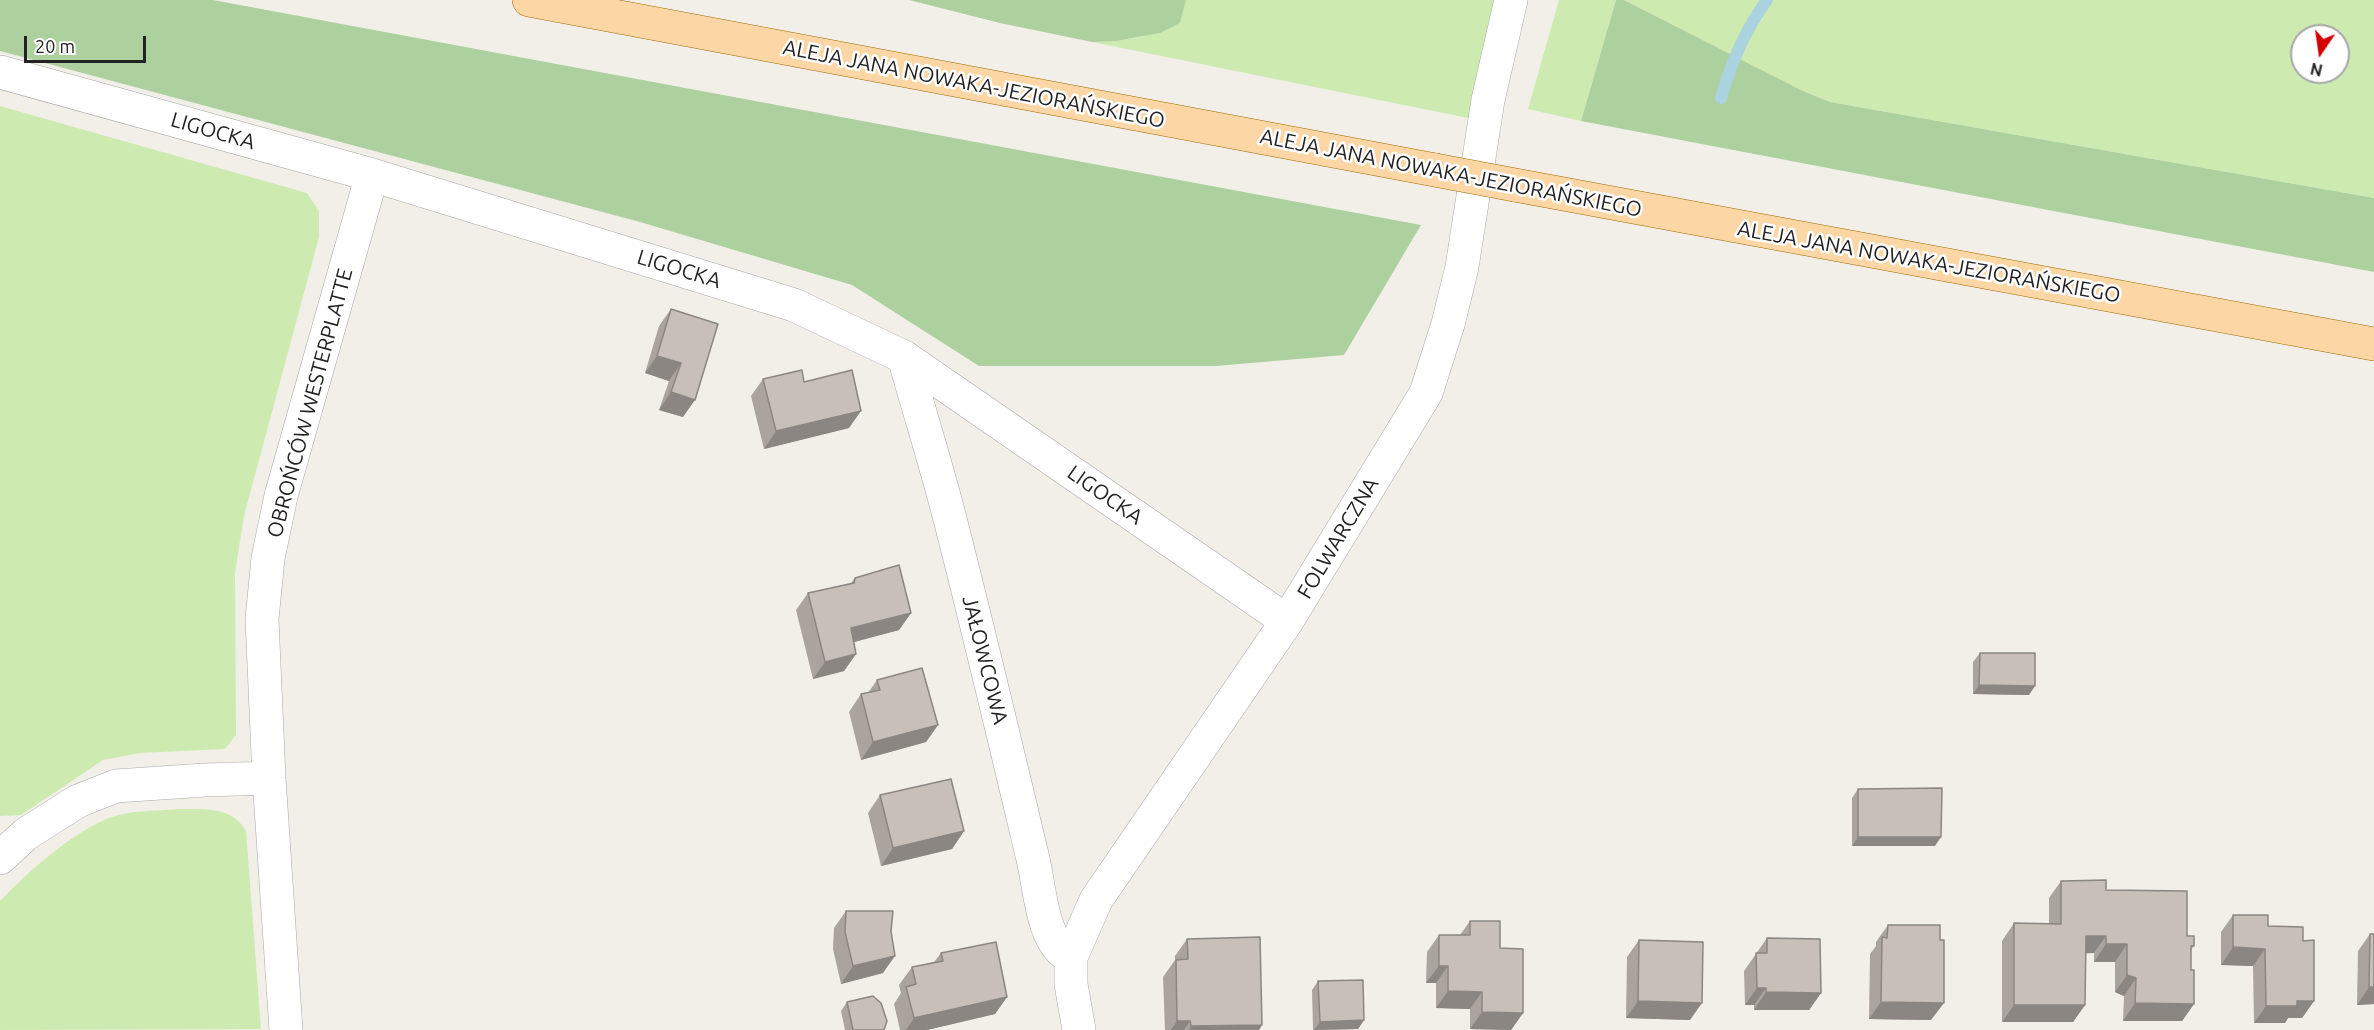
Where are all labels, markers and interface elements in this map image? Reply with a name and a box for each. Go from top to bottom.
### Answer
scale bar [27,24,148,62]
north arrow [2290,24,2350,84]
street label: ALEJA JANA NOWAKA-JEZIORAŃSKIEGO [781,35,1167,133]
text: 20 m [35,36,75,56]
text: N [2309,59,2324,80]
street label: LIGOCKA [168,107,258,155]
street label: ALEJA JANA NOWAKA-JEZIORAŃSKIEGO [1258,124,1644,222]
street label: ALEJA JANA NOWAKA-JEZIORAŃSKIEGO [1736,216,2122,308]
street label: LIGOCKA [634,244,724,294]
street label: OBROŃCÓW WESTERPLATTE [262,266,358,540]
street label: LIGOCKA [1062,460,1148,530]
street label: FOLWARCZNA [1292,473,1384,603]
street label: JAŁOWCOWA [957,593,1013,727]

